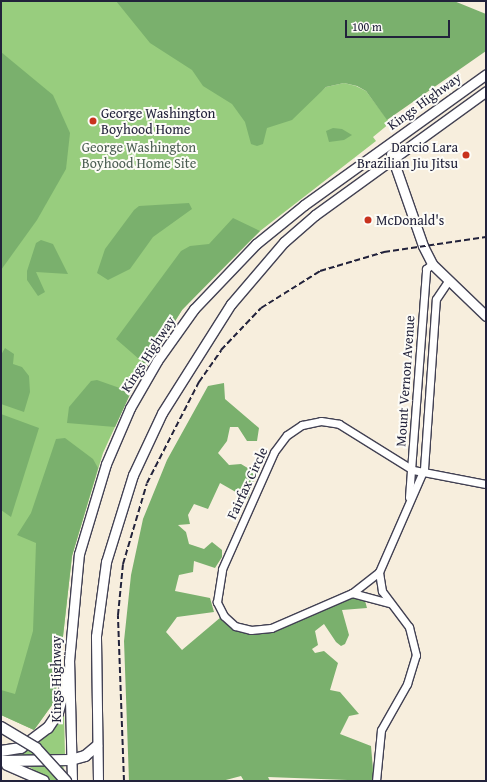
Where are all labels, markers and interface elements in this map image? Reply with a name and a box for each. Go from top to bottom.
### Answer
scale bar [347,12,452,38]
text: 100 m [352,18,382,35]
street label: Kings Highway [384,69,464,133]
place label: George Washington Boyhood Home [101,105,215,138]
marker: George Washington Boyhood Home [88,116,98,126]
park label: George Washington Boyhood Home Site [82,139,196,172]
place label: Darcio Lara Brazilian Jiu Jitsu [357,139,458,172]
marker: Darcio Lara Brazilian Jiu Jitsu [461,150,471,160]
place label: McDonald's [376,212,444,228]
marker: McDonald's [363,215,373,225]
street label: Kings Highway [117,313,179,395]
street label: Mount Vernon Avenue [392,315,418,447]
street label: Fairfax Circle [223,444,271,522]
street label: Kings Highway [48,635,64,723]

